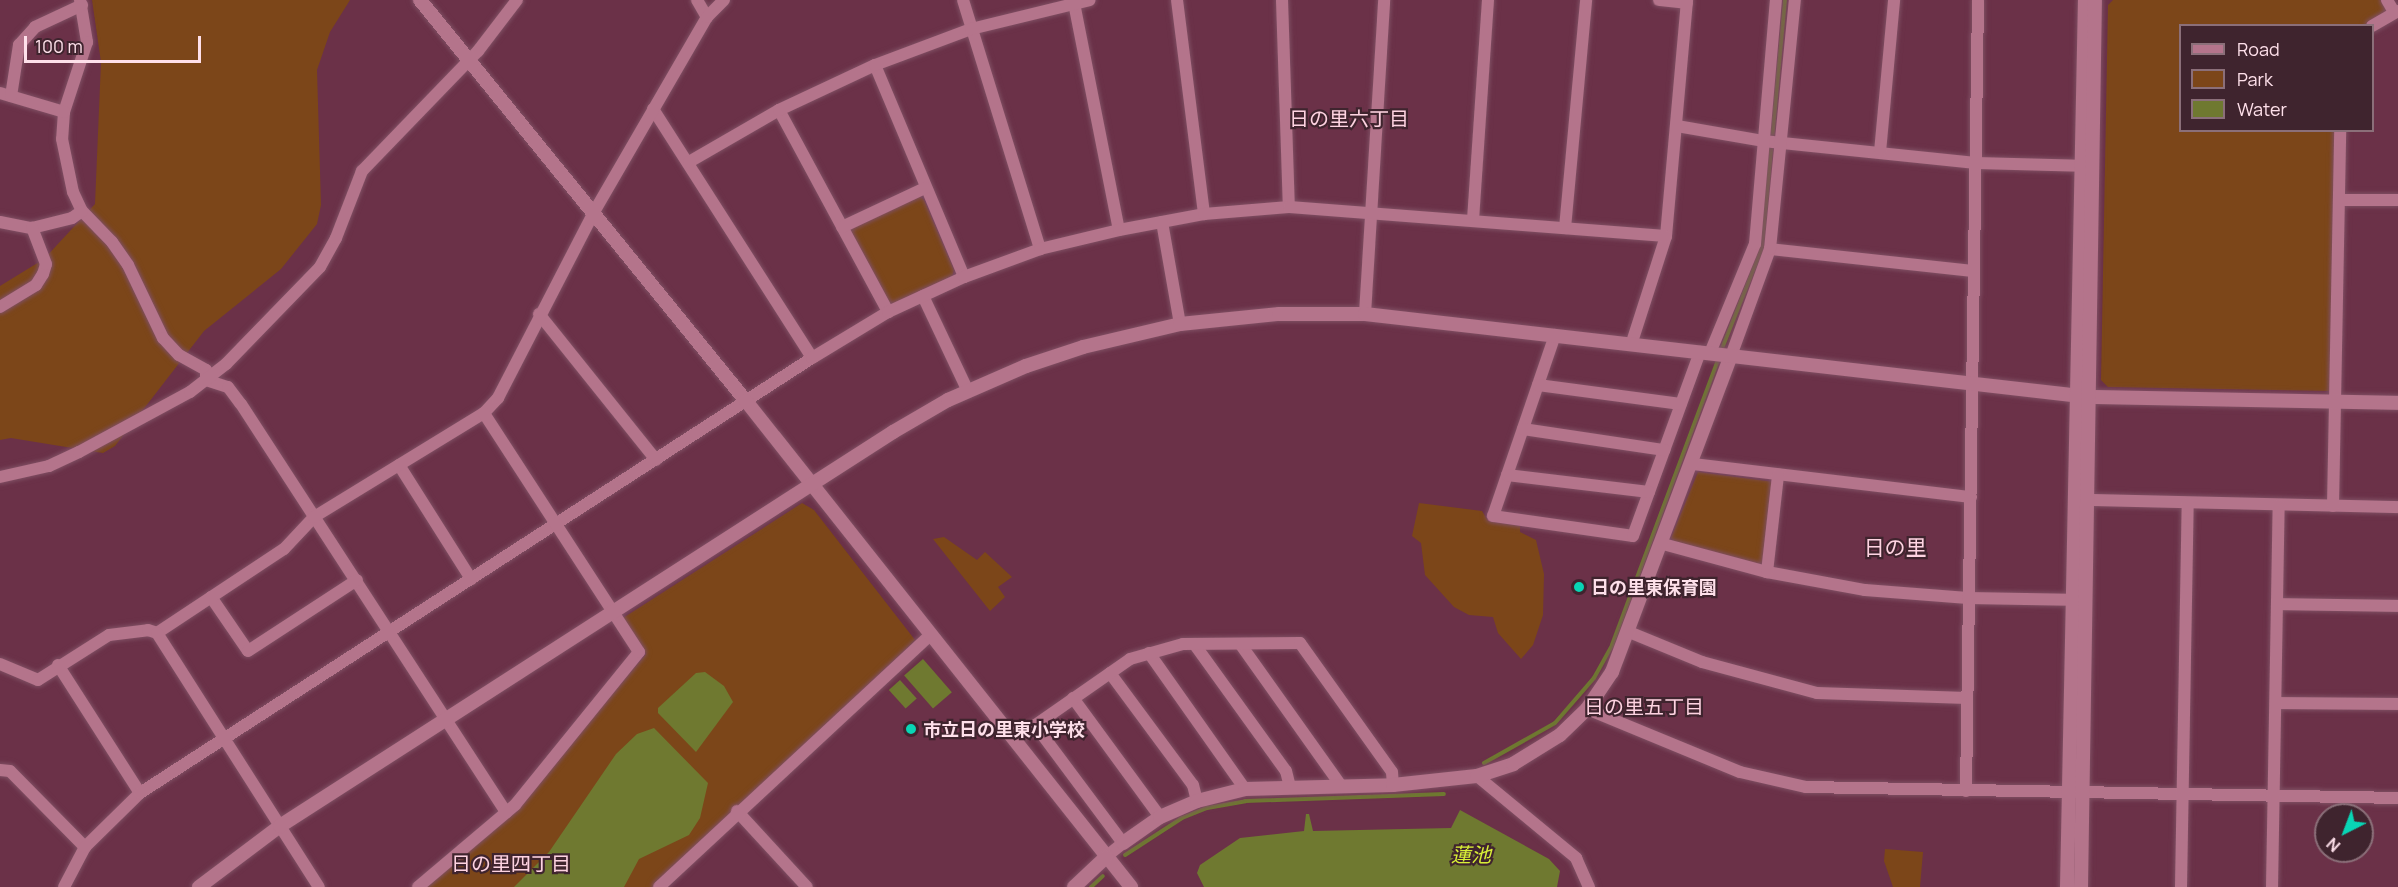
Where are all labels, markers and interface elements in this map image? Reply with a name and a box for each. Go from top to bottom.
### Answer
scale bar [27,24,204,62]
legend [2179,24,2374,132]
text: 100 m [35,34,83,58]
text: Road [2237,37,2280,61]
text: Park [2237,67,2273,91]
text: Water [2237,97,2287,121]
district label: 日の里六丁目 [1289,106,1409,130]
district label: 日の里 [1864,534,1926,560]
place label: 日の里東保育園 [1591,576,1717,598]
marker: 日の里東保育園 [1572,580,1586,594]
district label: 日の里五丁目 [1584,694,1704,718]
place label: 市立日の里東小学校 [923,718,1085,740]
marker: 市立日の里東小学校 [904,722,918,736]
north arrow [2314,803,2374,863]
text: N [2322,833,2345,857]
water label: 蓮池 [1451,842,1491,866]
district label: 日の里四丁目 [451,851,571,875]

